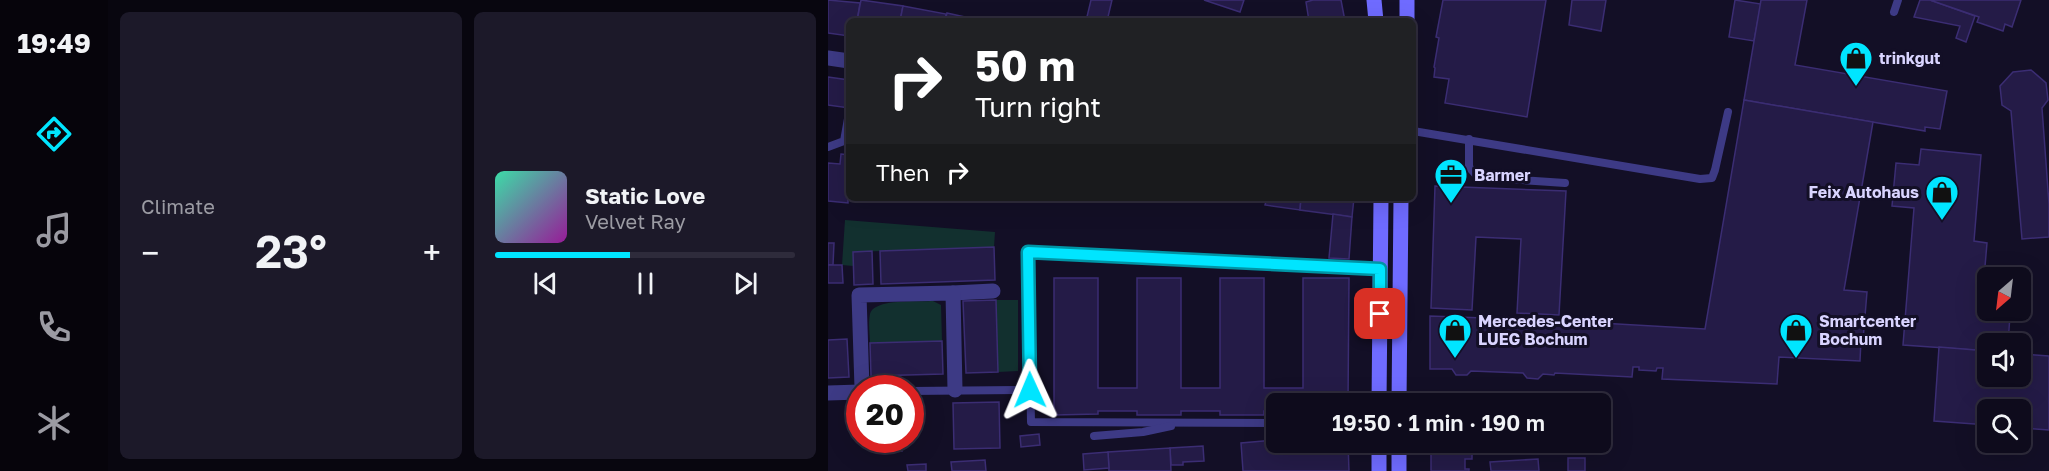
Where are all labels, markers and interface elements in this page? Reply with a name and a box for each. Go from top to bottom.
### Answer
text: 19:49 [17,27,91,59]
text: 50 m [975,40,1075,90]
shop icon: trinkgut [1838,40,1874,87]
icon: right [876,42,954,120]
place label: trinkgut [1879,48,1940,68]
text: Turn right [975,91,1101,123]
icon: directions [33,113,75,155]
icon: right [941,156,974,189]
office icon: Barmer [1433,157,1469,204]
text: Then [876,159,929,186]
place label: Barmer [1474,165,1530,185]
shop icon: Feix Autohaus [1924,174,1960,221]
text: Static Love [585,182,705,209]
place label: Feix Autohaus [1808,182,1919,202]
text: Climate [141,194,215,218]
icon: music [33,209,75,251]
text: Velvet Ray [585,209,686,233]
text: 23° [255,224,327,278]
text: − [141,233,159,272]
text: + [423,233,441,272]
icon: previous [529,267,562,300]
icon: pause [629,267,662,300]
icon: next [729,267,762,300]
north arrow [1977,267,2031,321]
map controls [1977,267,2031,453]
pin [1354,288,1405,339]
icon: arrive [1363,297,1396,330]
icon: phone [33,306,75,348]
place label: Mercedes-Center LUEG Bochum [1478,311,1613,349]
place label: Smartcenter Bochum [1819,311,1916,349]
shop icon: Mercedes-Center LUEG Bochum [1437,312,1473,359]
shop icon: Smartcenter Bochum [1778,312,1814,359]
button: sound [1977,333,2031,387]
position arrow [998,358,1062,422]
speed limit sign: 20 [846,375,924,453]
button: search [1977,399,2031,453]
icon: climate [33,402,75,444]
text: 19:50 · 1 min · 190 m [1332,409,1545,436]

